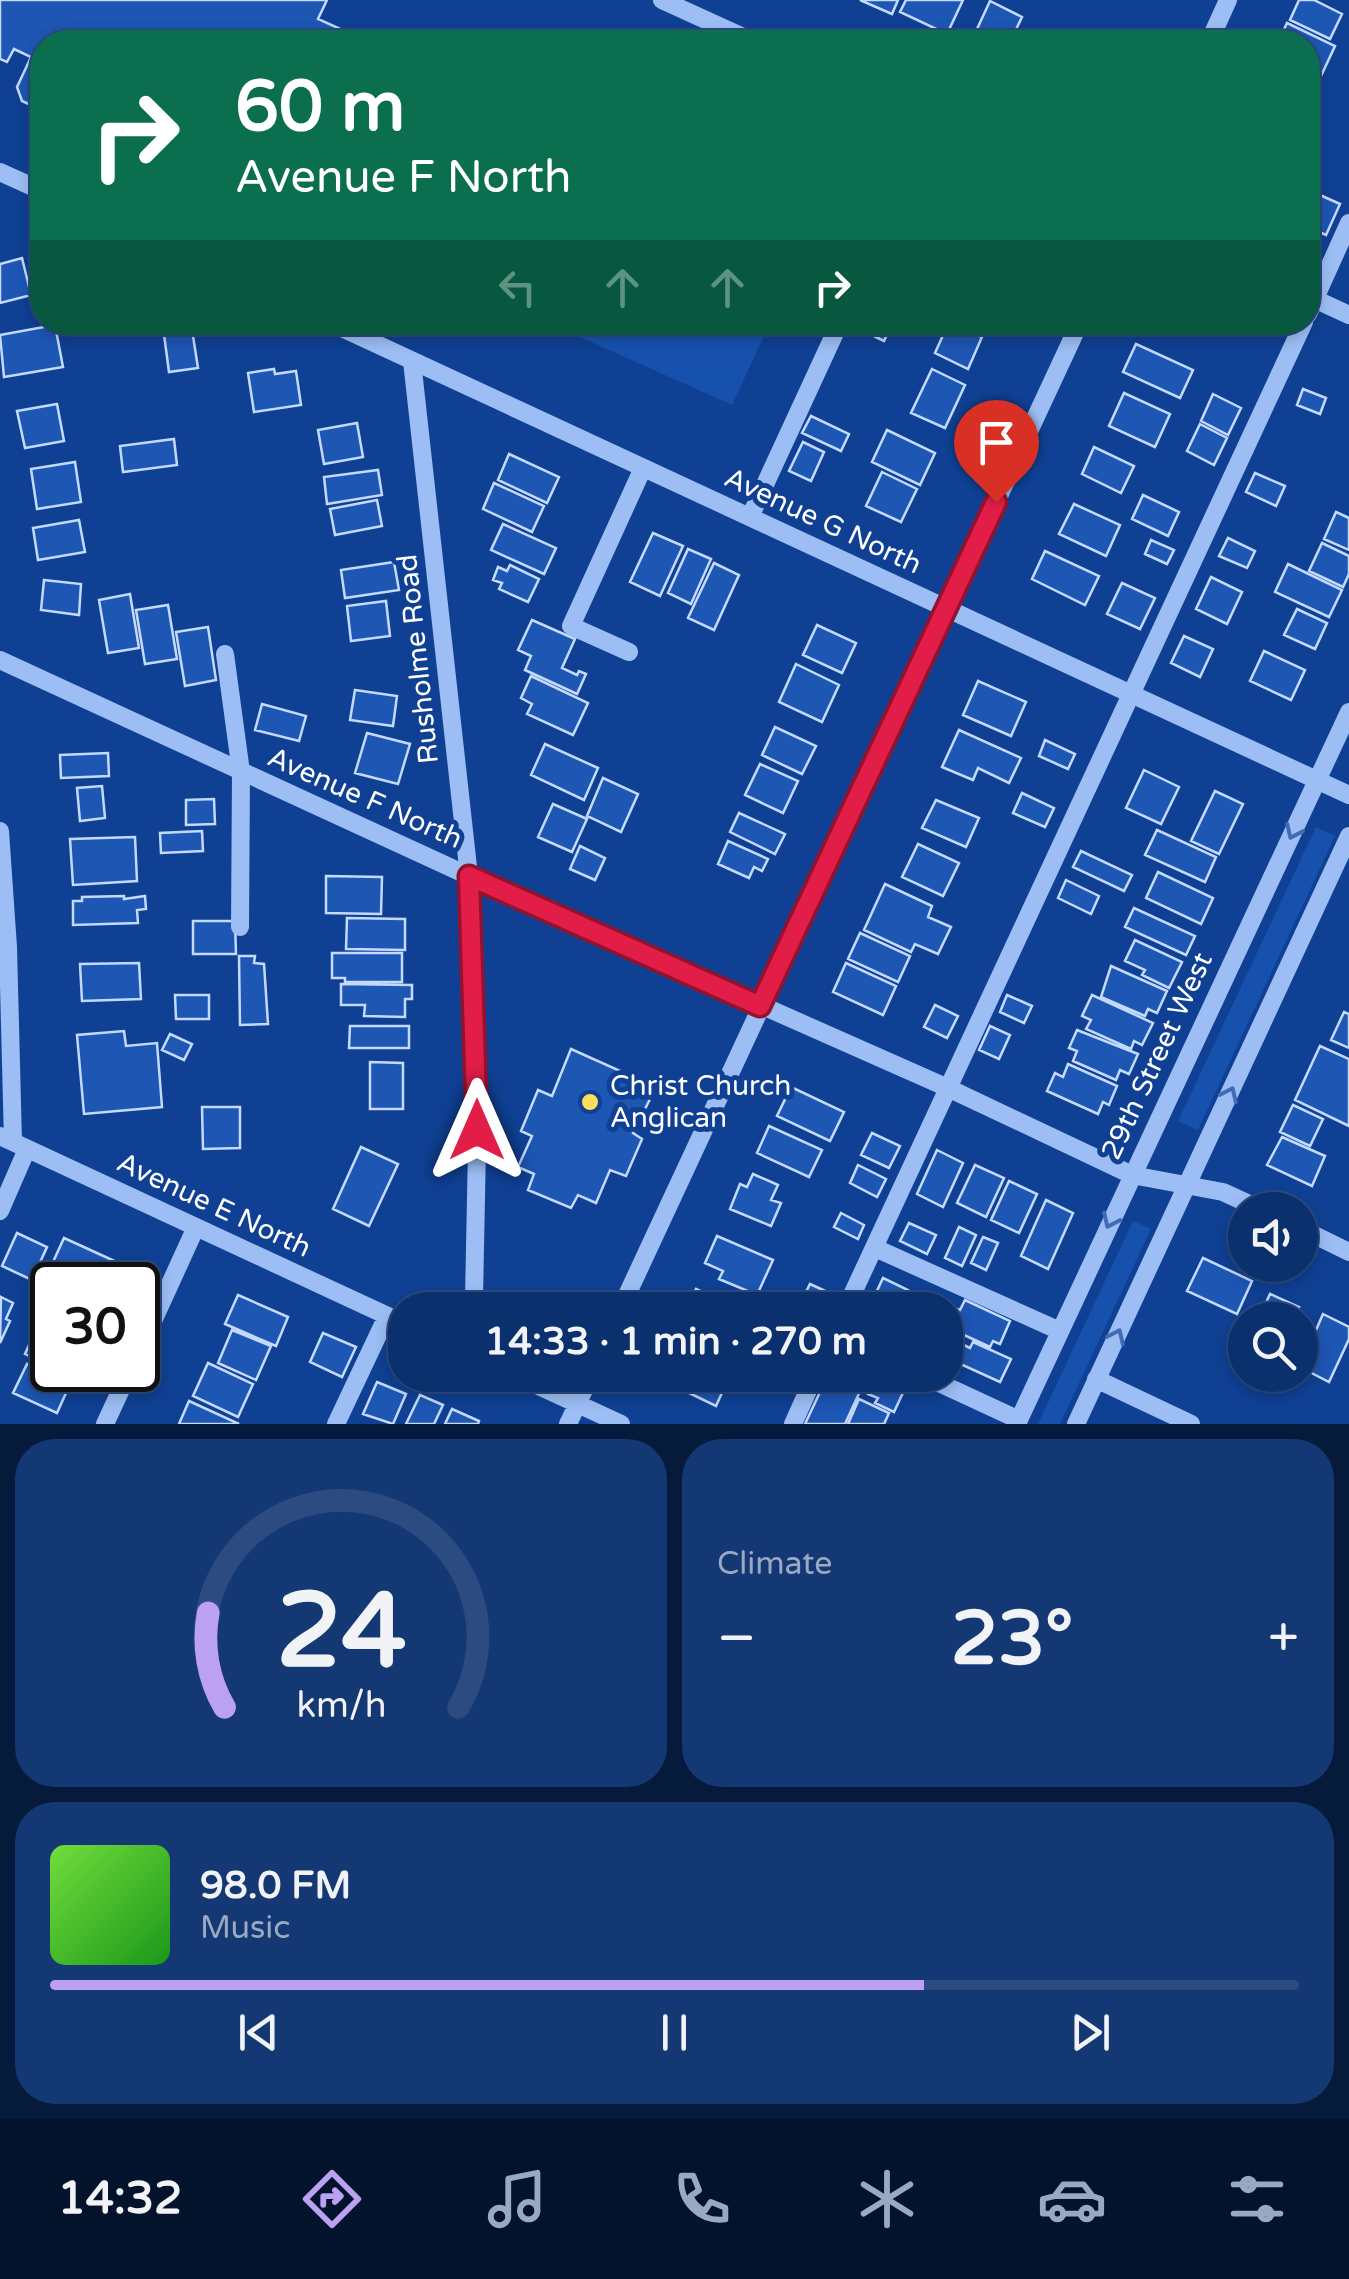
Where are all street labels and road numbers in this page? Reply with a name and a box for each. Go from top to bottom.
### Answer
street label: Avenue G North [719,460,927,582]
street label: Rusholme Road [390,552,446,766]
street label: Avenue F North [262,740,468,856]
street label: 29th Street West [1094,947,1220,1165]
street label: Avenue E North [112,1145,316,1265]

